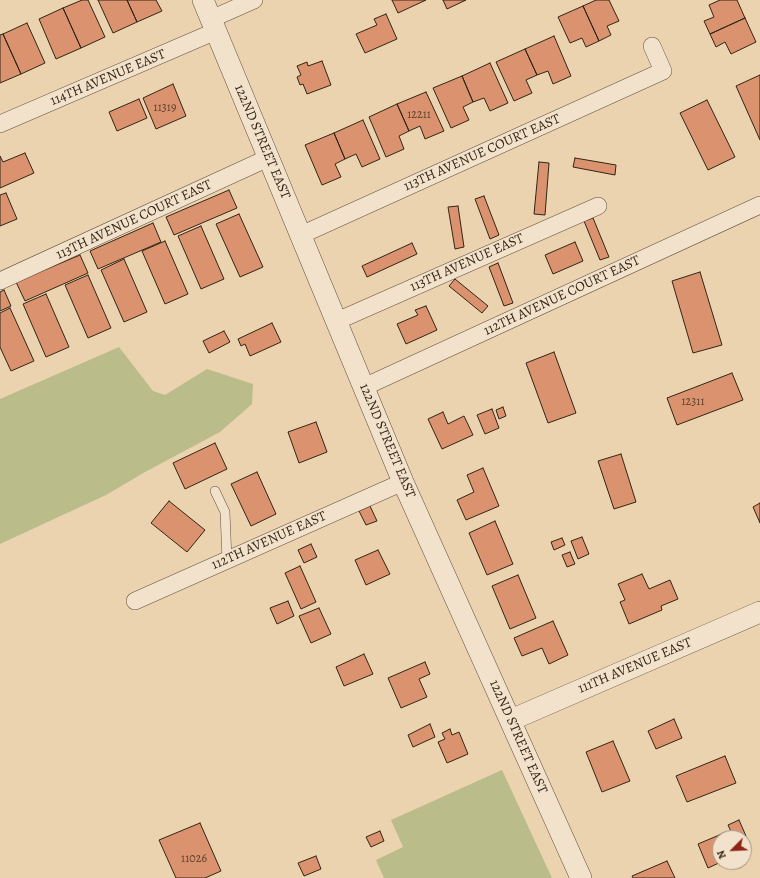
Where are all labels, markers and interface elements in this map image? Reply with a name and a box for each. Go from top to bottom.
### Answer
street label: 114TH AVENUE EAST [48,46,168,110]
street label: 122ND STREET EAST [230,82,294,202]
house number: 11319 [154,101,176,115]
house number: 12211 [407,108,431,122]
street label: 113TH AVENUE COURT EAST [401,111,563,195]
street label: 113TH AVENUE COURT EAST [54,177,214,263]
street label: 113TH AVENUE EAST [407,230,527,296]
street label: 112TH AVENUE COURT EAST [481,252,643,340]
street label: 122ND STREET EAST [355,381,419,501]
house number: 12311 [681,395,705,409]
street label: 112TH AVENUE EAST [209,508,329,574]
street label: 111TH AVENUE EAST [576,634,694,698]
street label: 122ND STREET EAST [485,677,551,797]
north arrow [712,830,752,870]
text: N [713,848,730,861]
house number: 11026 [181,852,207,866]

